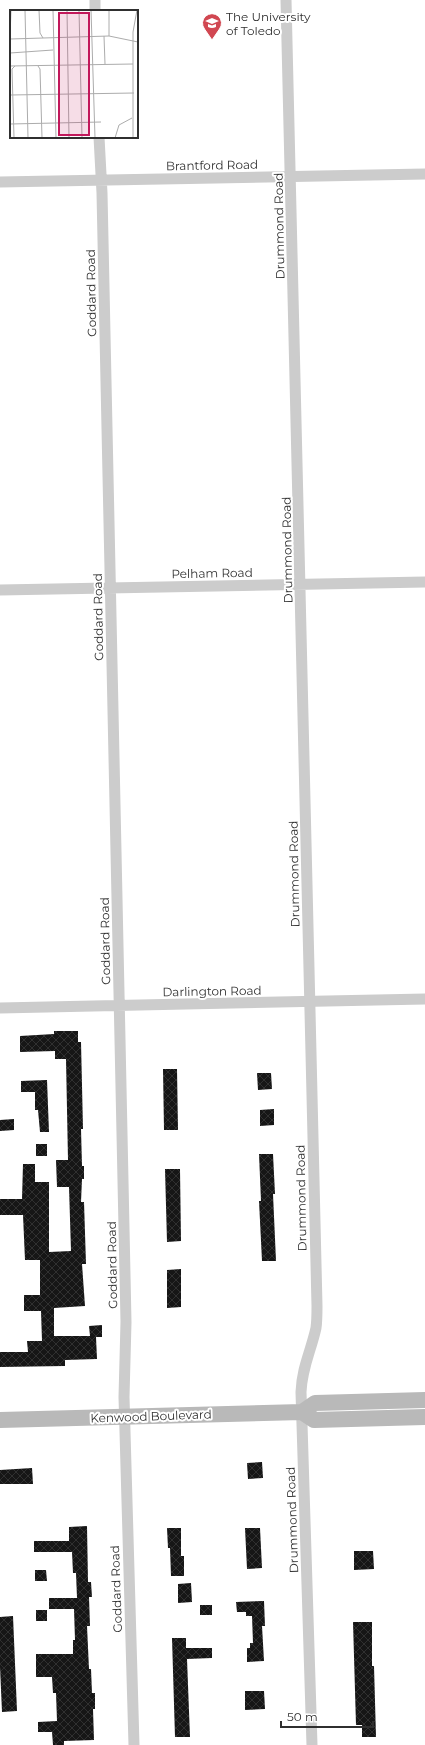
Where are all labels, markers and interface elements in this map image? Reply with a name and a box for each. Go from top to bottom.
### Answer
place label: The University of Toledo [226,9,311,38]
inset map [10,10,138,138]
school or university icon: The University of Toledo [201,12,223,40]
street label: Brantford Road [166,157,258,173]
street label: Drummond Road [271,173,287,279]
street label: Goddard Road [83,249,99,337]
street label: Drummond Road [279,497,295,603]
street label: Pelham Road [171,565,253,581]
street label: Goddard Road [90,573,106,661]
street label: Drummond Road [286,821,302,927]
street label: Goddard Road [97,897,113,985]
street label: Darlington Road [162,983,262,999]
street label: Drummond Road [293,1145,309,1251]
street label: Goddard Road [104,1221,120,1309]
street label: Kenwood Boulevard [90,1406,212,1426]
street label: Drummond Road [283,1466,301,1574]
street label: Goddard Road [107,1545,125,1633]
scale bar [281,1703,373,1729]
text: 50 m [287,1709,318,1724]

